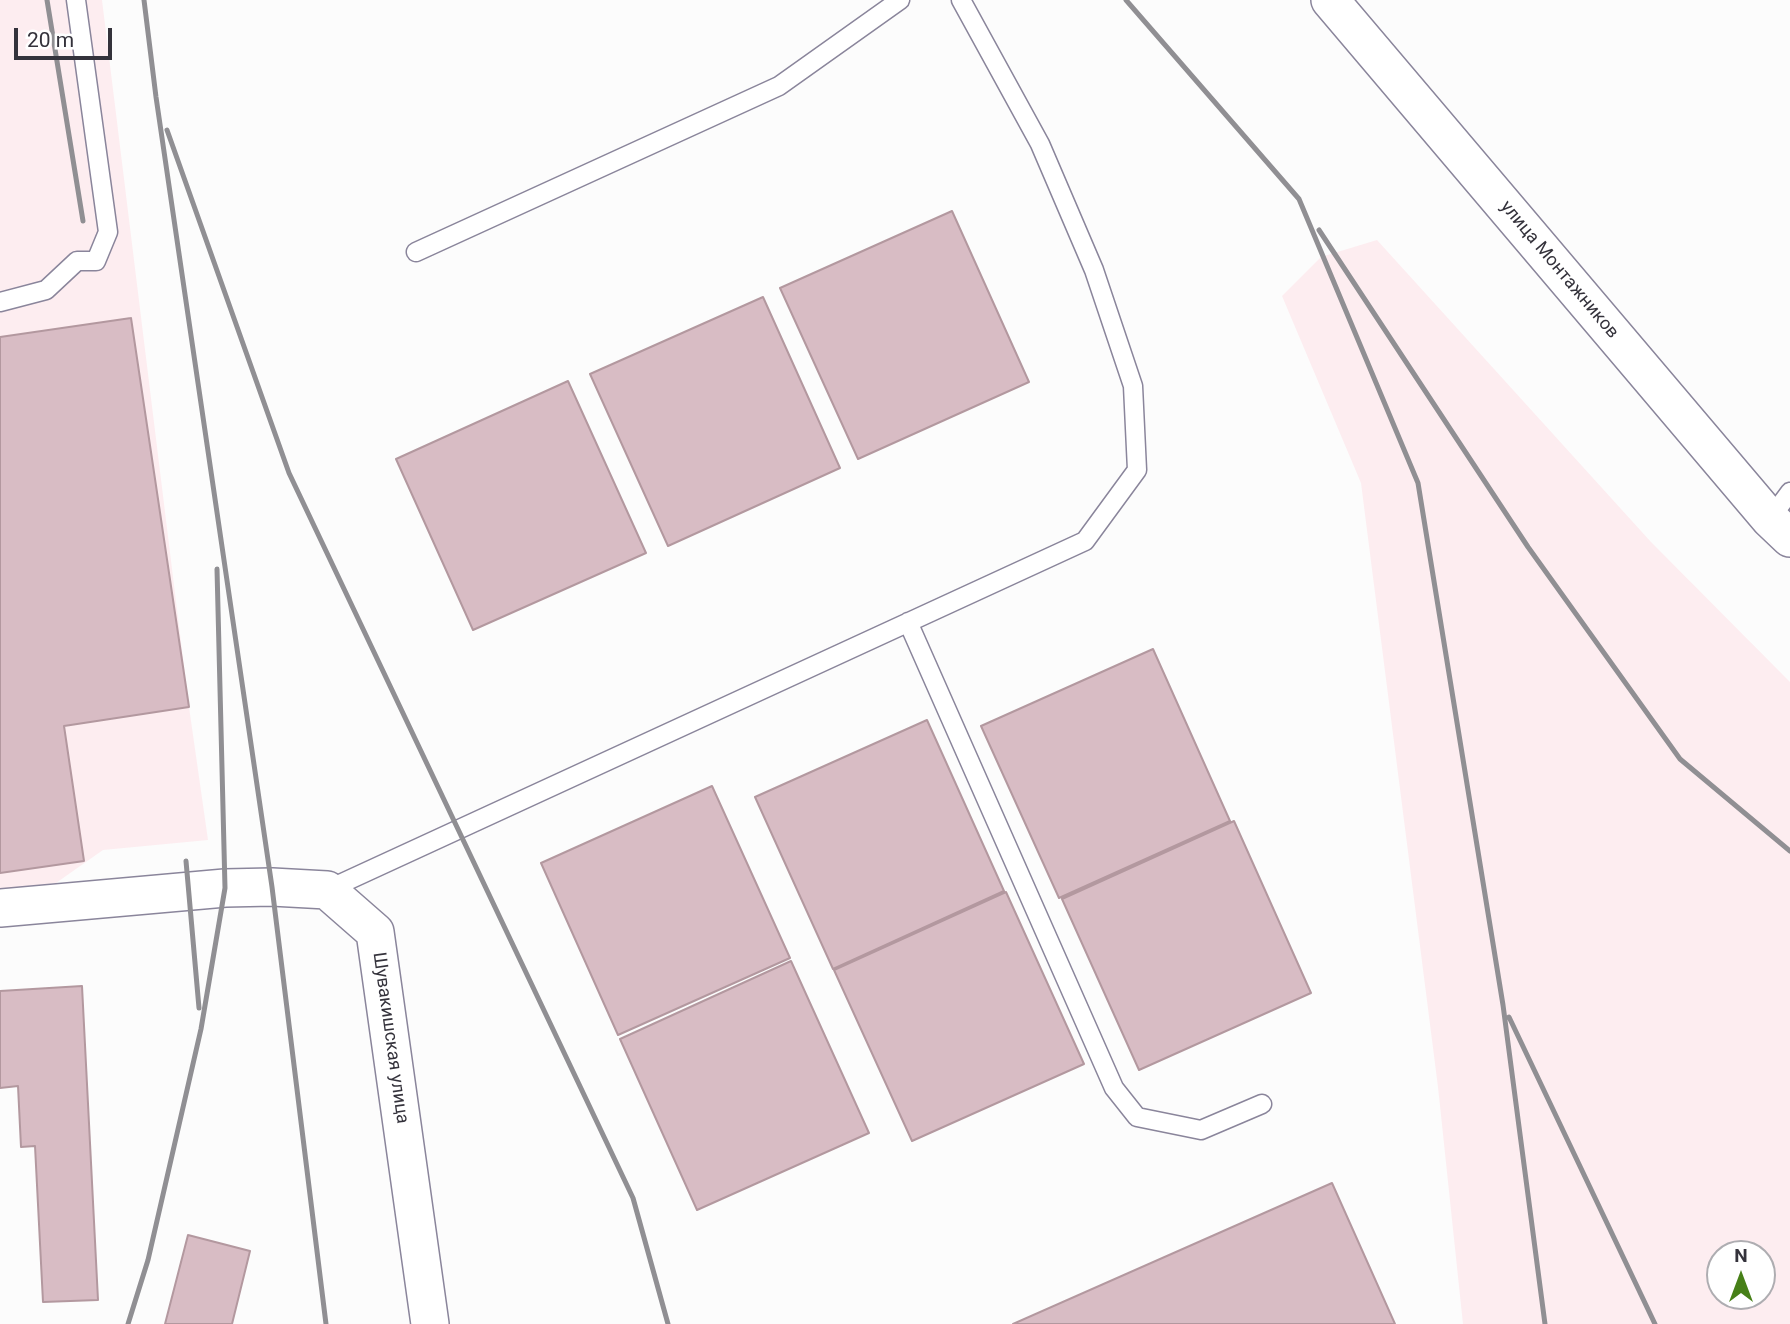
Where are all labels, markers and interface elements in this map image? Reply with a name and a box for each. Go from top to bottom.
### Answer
scale bar [18,14,116,58]
text: 20 m [27,28,74,52]
street label: улица Монтажников [1495,197,1623,343]
street label: Шувакишская улица [367,951,413,1125]
north arrow [1706,1240,1776,1310]
text: N [1734,1244,1748,1267]

